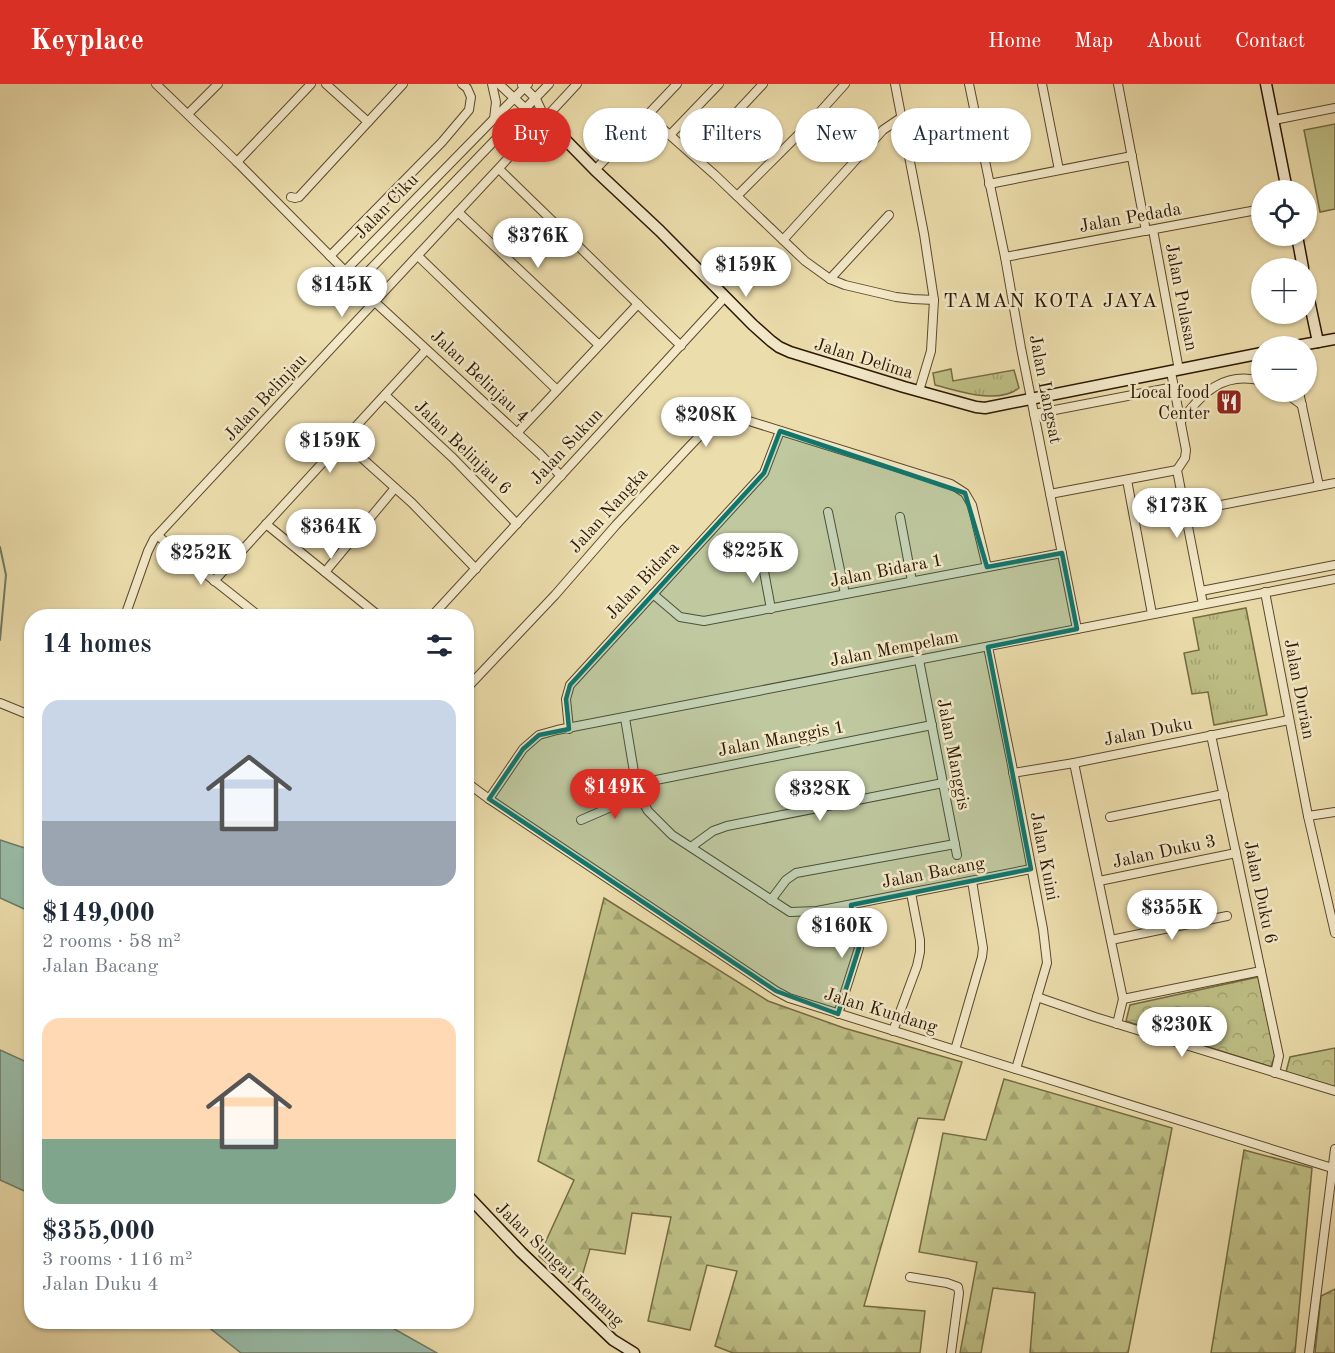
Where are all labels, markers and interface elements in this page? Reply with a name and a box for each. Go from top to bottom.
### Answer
text: Keyplace [30,28,144,56]
text: Home [988,31,1041,52]
text: Map [1074,31,1113,52]
text: About [1146,31,1202,52]
text: Contact [1235,31,1305,52]
chip: Buy [492,108,571,162]
chip: Rent [583,108,668,162]
chip: Filters [680,108,783,162]
chip: New [795,108,879,162]
chip: Apartment [891,108,1031,162]
street label: Jalan Ciku [351,170,422,243]
map controls [1251,180,1317,402]
button: locate [1251,180,1317,246]
street label: Jalan Pedada [1078,200,1183,236]
pin: $376K [496,218,580,269]
text: $376K [507,227,569,247]
street label: Jalan Pulasan [1162,242,1200,353]
pin: $159K [704,247,788,298]
text: $159K [715,256,777,276]
button: + [1251,258,1317,324]
pin: $145K [300,267,384,318]
text: $145K [311,276,373,296]
district label: TAMAN KOTA JAYA [943,292,1159,312]
street label: Jalan Belinjau 4 [427,327,532,427]
street label: Jalan Langsat [1026,333,1064,445]
street label: Jalan Delima [812,335,915,383]
button: − [1251,336,1317,402]
street label: Jalan Belinjau [221,350,311,445]
place label: Local food Center [1129,384,1211,423]
restaurant icon: Local food Center [1214,387,1244,417]
street label: Jalan Belinjau 6 [410,397,514,498]
pin: $208K [664,397,748,448]
street label: Jalan Sukun [527,405,606,488]
text: $208K [675,406,737,426]
pin: $159K [288,423,372,474]
text: $159K [299,432,361,452]
street label: Jalan Nangka [566,465,651,557]
pin: $173K [1135,488,1219,539]
text: $173K [1146,497,1208,517]
pin: $364K [289,509,373,560]
text: $364K [300,518,362,538]
pin: $225K [711,533,795,584]
pin: $252K [159,535,243,586]
street label: Jalan Bidara [602,538,683,623]
text: $225K [722,542,784,562]
text: $252K [170,544,232,564]
street label: Jalan Bidara 1 [828,551,944,591]
street label: Jalan Mempelam [828,628,960,670]
icon: filters [423,629,456,662]
text: 14 homes [42,632,151,658]
street label: Jalan Durian [1280,638,1318,741]
street label: Jalan Manggis [933,697,973,812]
street label: Jalan Duku [1102,715,1194,749]
street label: Jalan Manggis 1 [716,718,846,760]
icon: home [195,739,303,847]
pin: $149K [573,769,657,820]
pin: $328K [778,771,862,822]
text: $149K [584,778,646,798]
text: $328K [789,780,851,800]
street label: Jalan Kuini [1027,810,1061,902]
street label: Jalan Duku 3 [1111,832,1218,872]
street label: Jalan Duku 6 [1240,839,1280,946]
street label: Jalan Bacang [880,854,987,892]
pin: $355K [1130,890,1214,941]
text: $355K [1141,899,1203,919]
text: $149,000 [42,901,155,927]
pin: $160K [800,908,884,959]
text: $160K [811,917,873,937]
text: 2 rooms · 58 m² [42,932,181,952]
text: Jalan Bacang [42,957,158,977]
street label: Jalan Kundang [822,985,940,1037]
pin: $230K [1140,1007,1224,1058]
text: $230K [1151,1016,1213,1036]
icon: home [195,1057,303,1165]
street label: Jalan Sungai Kemang [492,1199,627,1331]
text: $355,000 [42,1219,155,1245]
text: 3 rooms · 116 m² [42,1250,192,1270]
text: Jalan Duku 4 [42,1275,159,1295]

